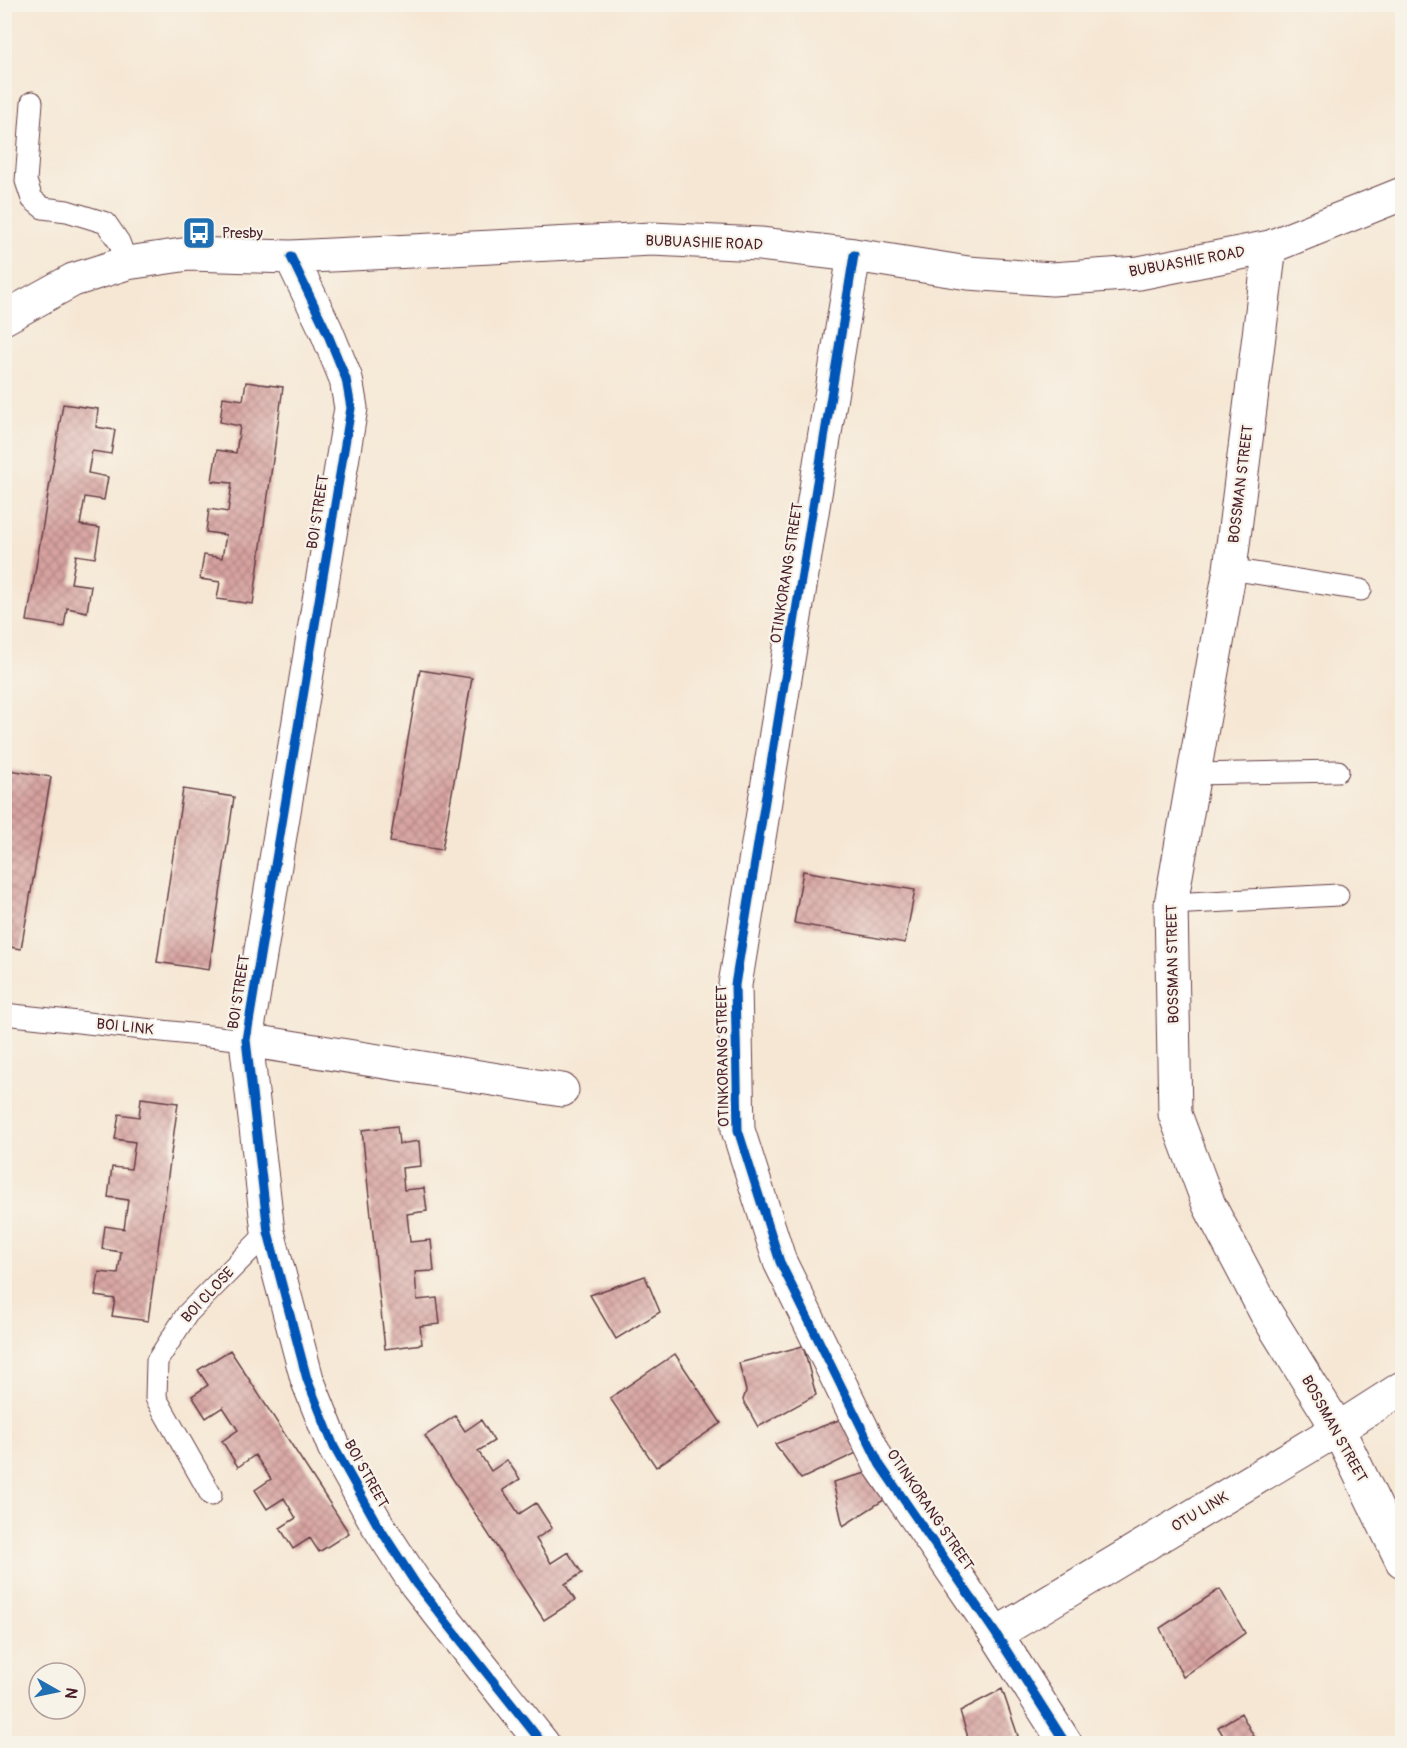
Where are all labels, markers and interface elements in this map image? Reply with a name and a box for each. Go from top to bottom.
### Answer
bus stop icon: Presby [181,215,217,251]
place label: Presby [222,224,264,243]
street label: BUBUASHIE ROAD [645,231,763,255]
street label: BUBUASHIE ROAD [1128,242,1246,282]
street label: BOSSMAN STREET [1224,424,1258,544]
street label: BOI STREET [303,473,333,551]
street label: OTINKORANG STREET [766,501,808,645]
street label: BOSSMAN STREET [1162,904,1184,1024]
street label: BOI STREET [224,953,254,1031]
street label: OTINKORANG STREET [712,985,734,1127]
street label: BOI LINK [95,1015,155,1039]
street label: BOI CLOSE [177,1263,239,1327]
street label: BOSSMAN STREET [1297,1372,1371,1486]
street label: BOI STREET [339,1437,393,1511]
street label: OTINKORANG STREET [882,1446,978,1574]
street label: OTU LINK [1168,1488,1232,1536]
north arrow [27,1661,87,1721]
text: N [60,1686,82,1700]

